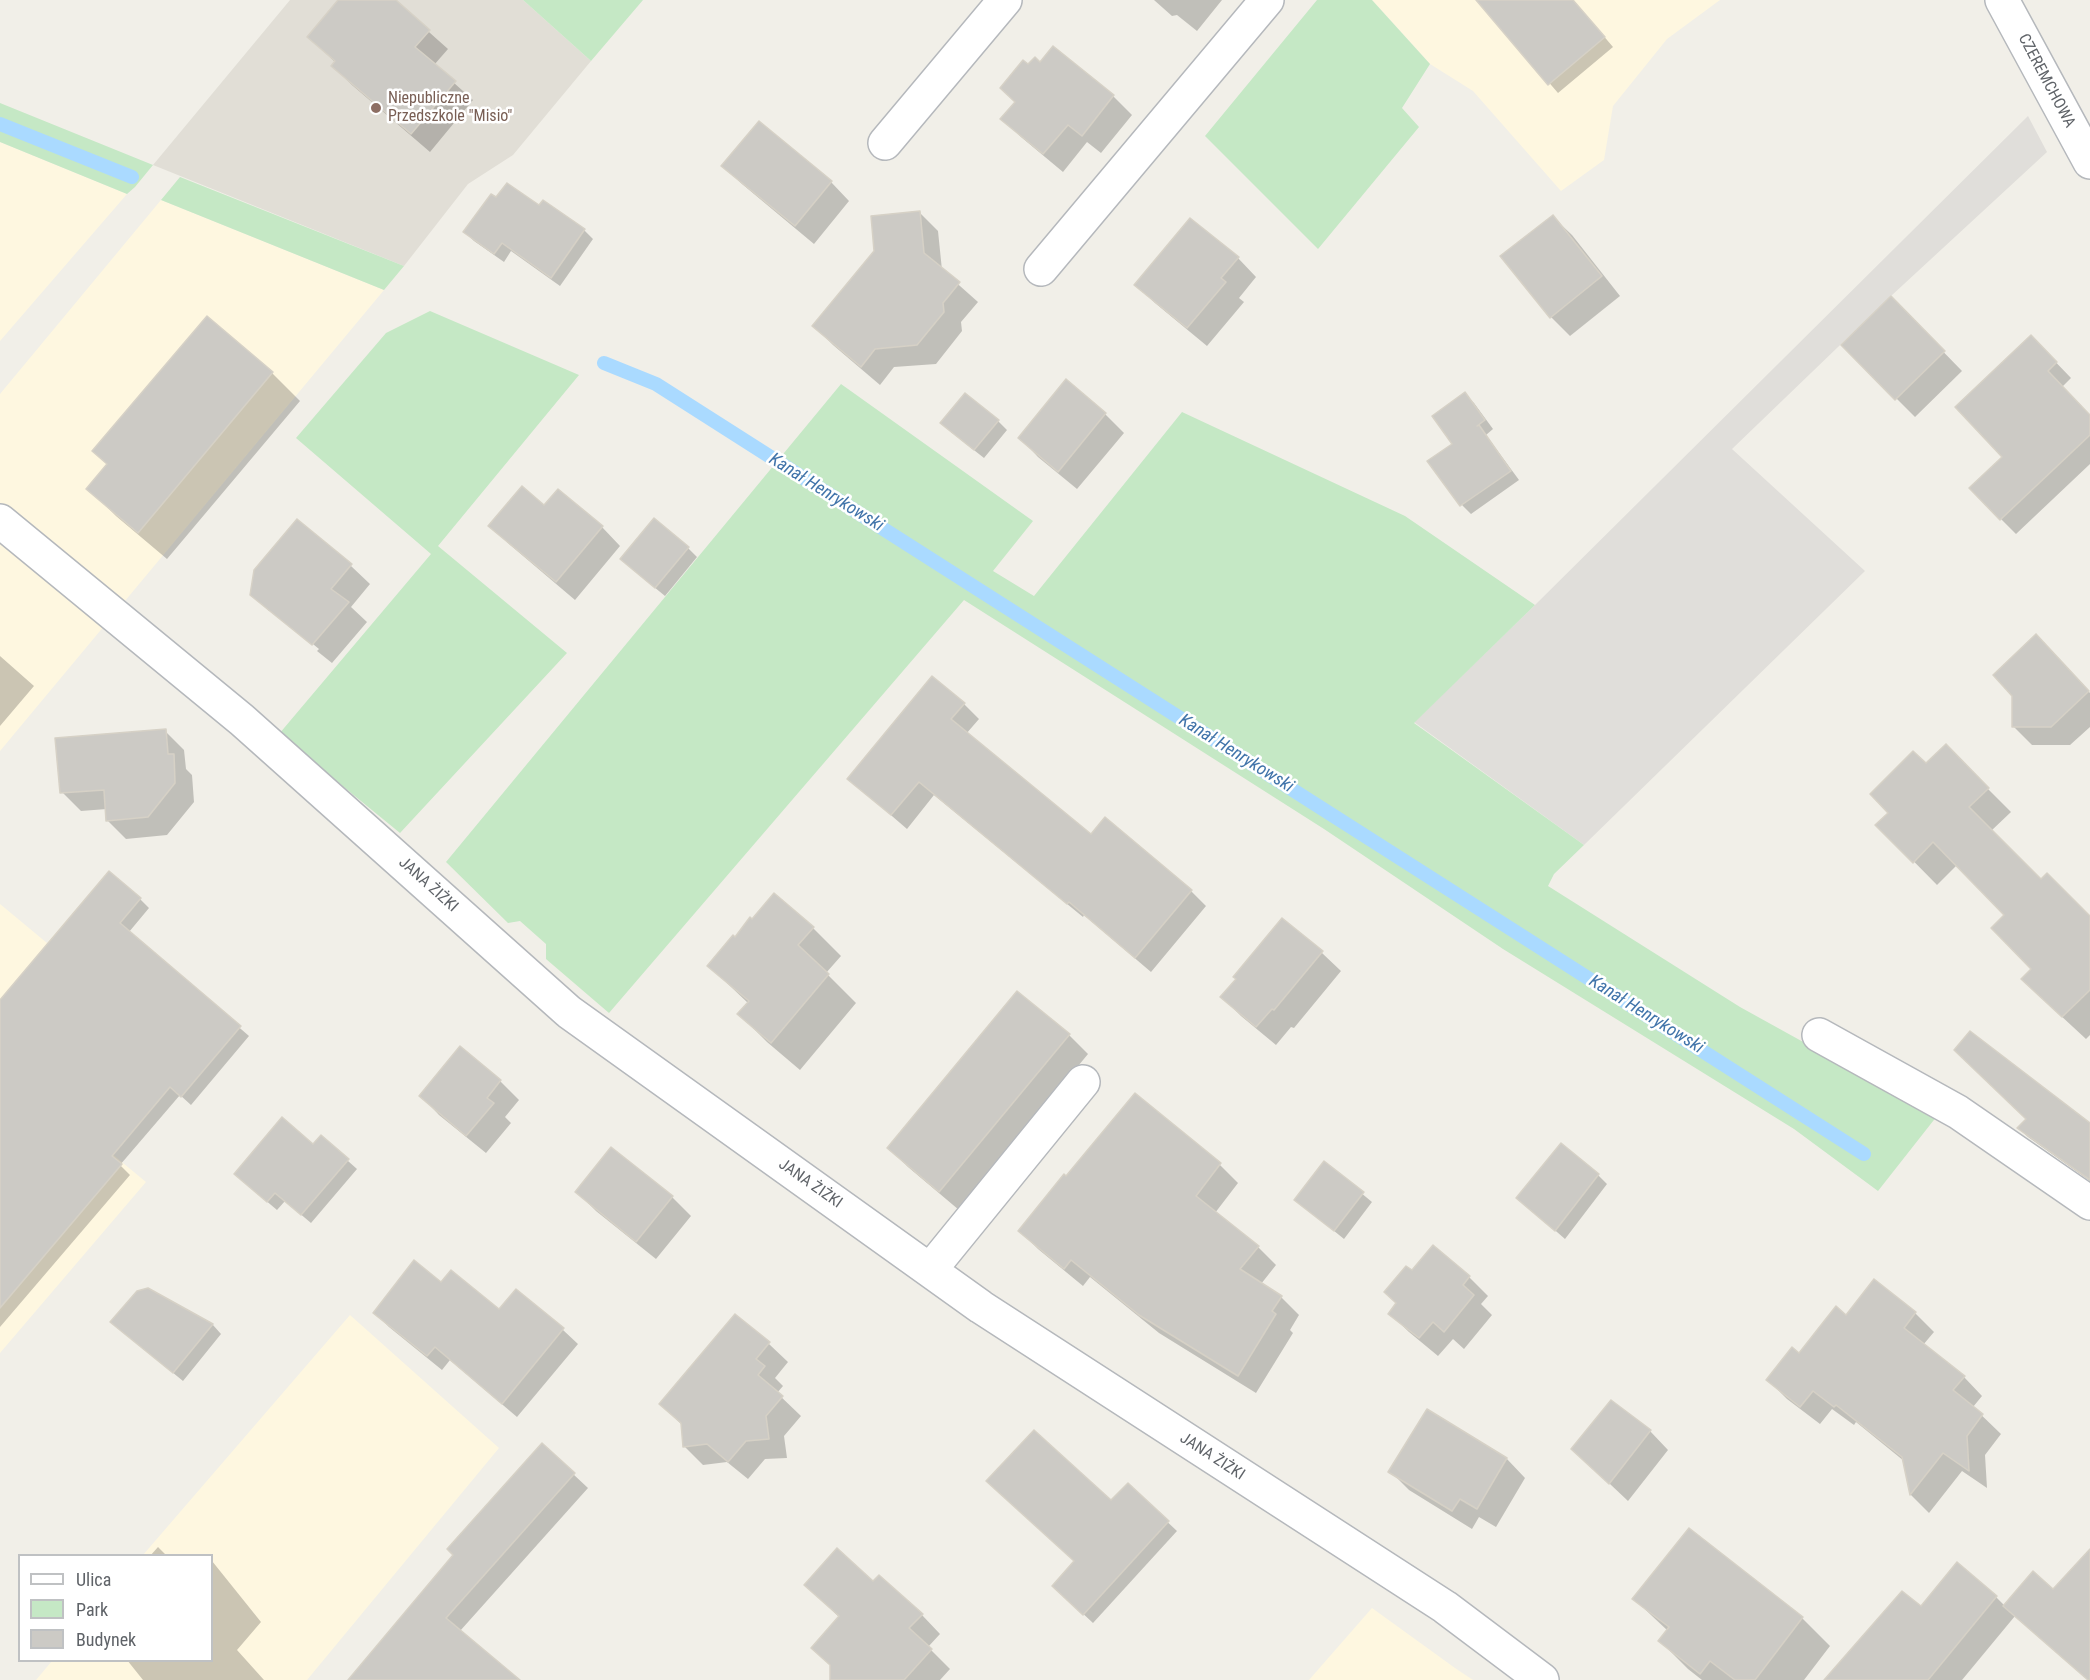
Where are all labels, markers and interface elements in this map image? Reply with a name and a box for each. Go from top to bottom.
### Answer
street label: CZEREMCHOWA [2013,31,2079,131]
place label: Niepubliczne Przedszkole "Misio" [388,89,512,127]
marker: Niepubliczne Przedszkole "Misio" [369,101,383,115]
water label: Kanał Henrykowski [765,449,887,537]
water label: Kanał Henrykowski [1175,710,1297,798]
street label: JANA ŻIŻKI [394,853,462,917]
water label: Kanał Henrykowski [1585,971,1707,1059]
street label: JANA ŻIŻKI [775,1155,845,1213]
street label: JANA ŻIŻKI [1176,1429,1248,1485]
legend [18,1554,213,1662]
text: Ulica [76,1569,111,1590]
text: Park [76,1599,108,1620]
text: Budynek [76,1629,136,1650]

